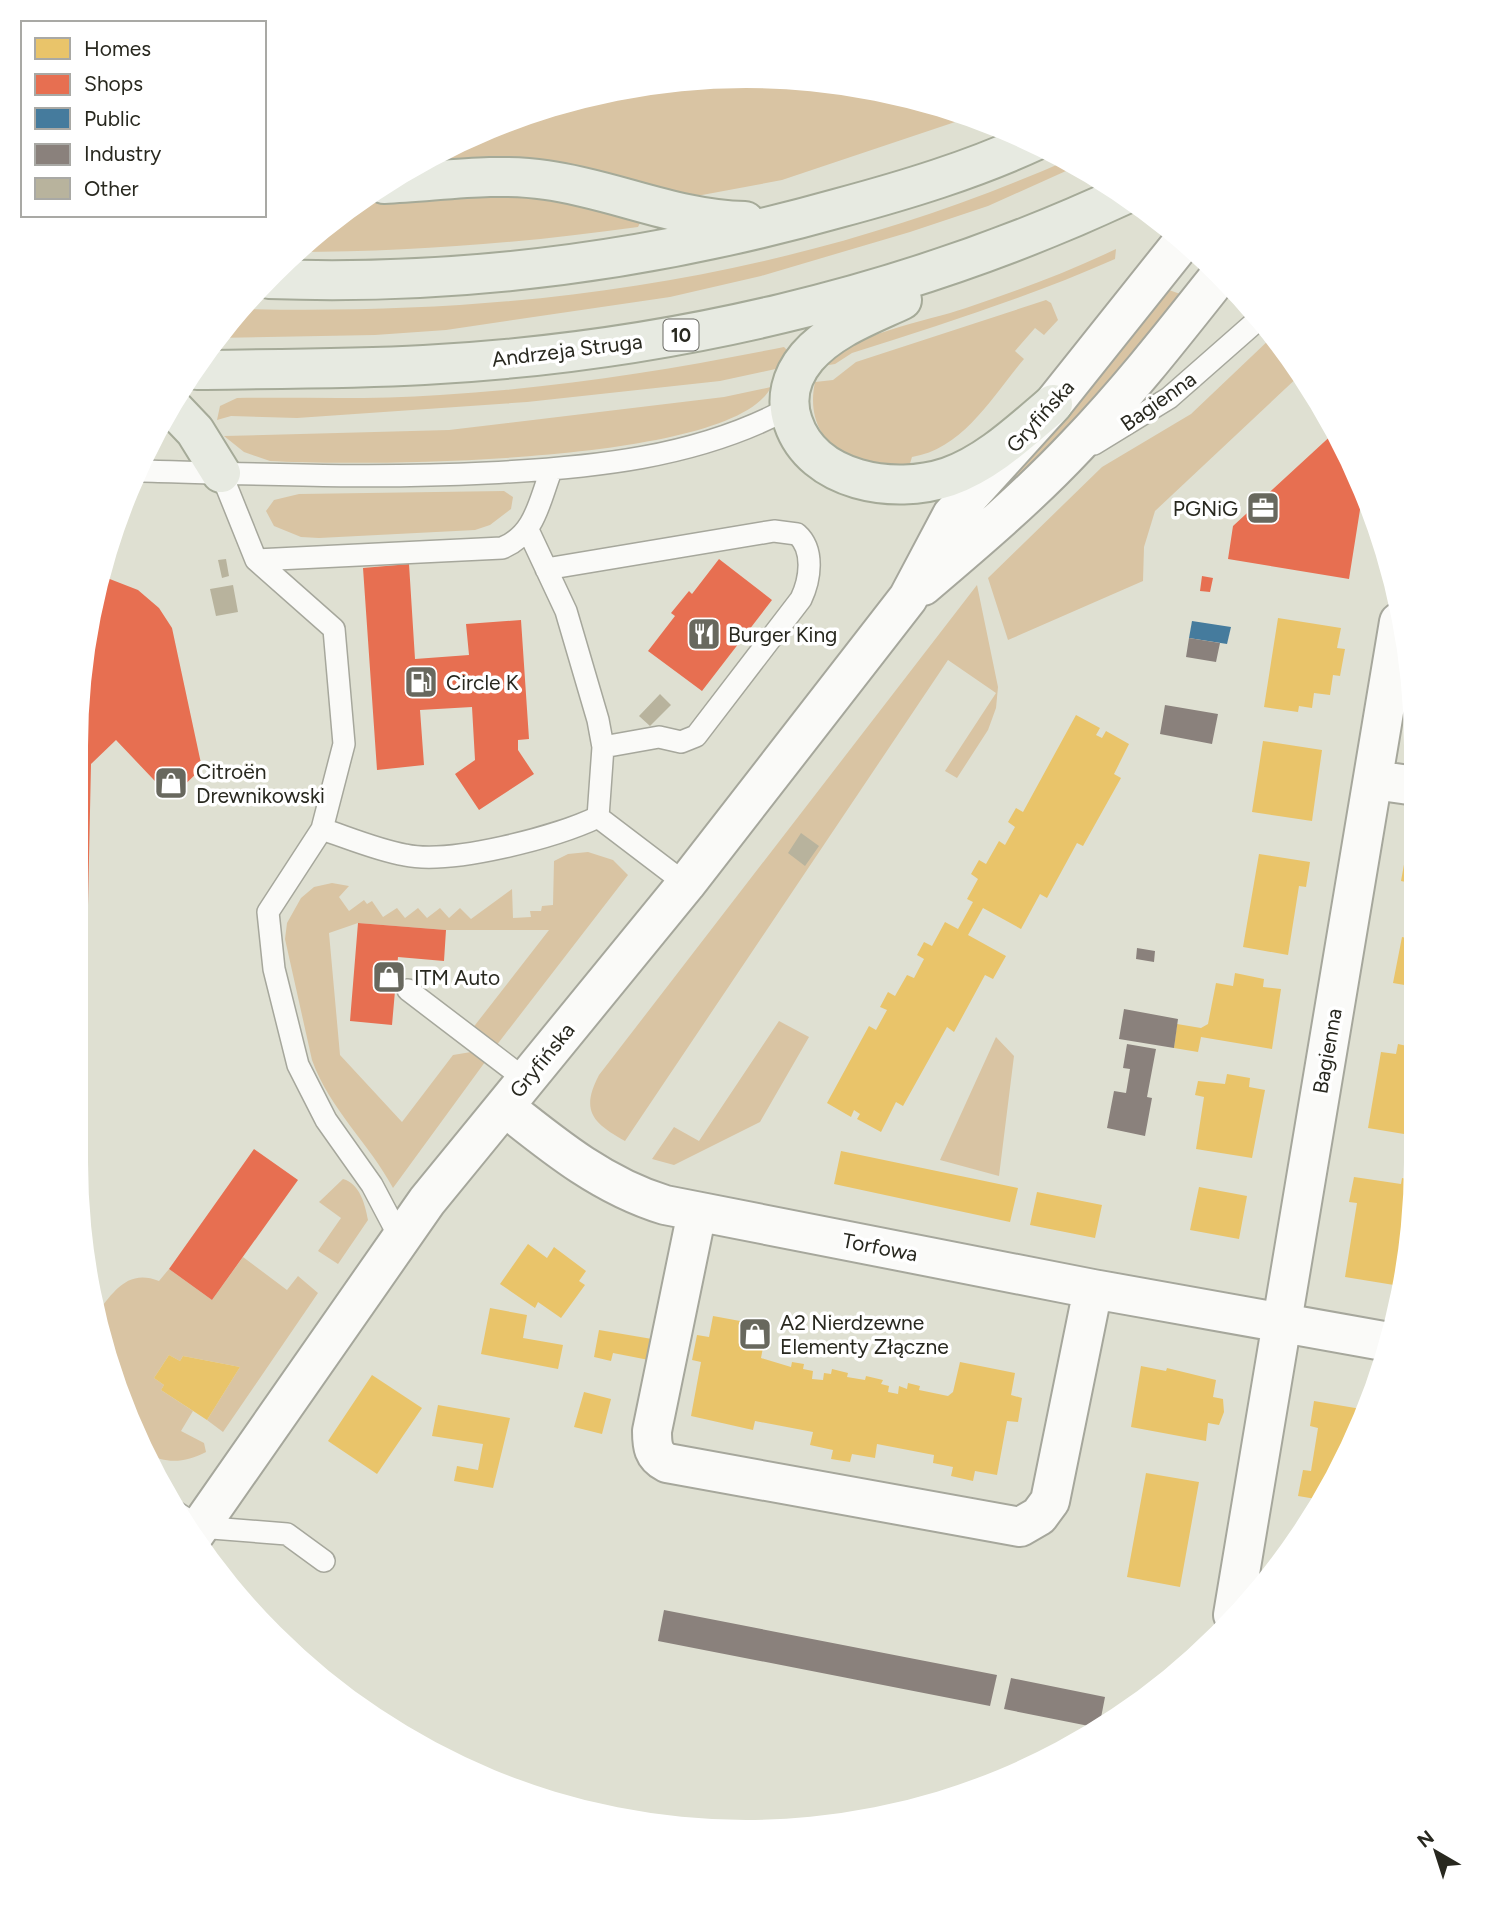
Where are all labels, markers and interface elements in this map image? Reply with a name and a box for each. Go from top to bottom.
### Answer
legend [21,21,266,217]
text: Homes [84,36,151,61]
text: Shops [84,71,143,96]
text: Public [84,106,141,131]
text: Industry [84,141,161,166]
text: Other [84,176,139,201]
road number: 10 [664,320,698,350]
street label: Andrzeja Struga [490,328,644,372]
street label: Bagienna [1115,366,1201,436]
street label: Gryfińska [1001,375,1079,457]
office icon: PGNiG [1244,489,1282,527]
place label: PGNiG [1173,496,1238,521]
restaurant icon: Burger King [685,615,723,653]
place label: Burger King [728,622,837,647]
fuel station icon: Circle K [402,663,440,701]
place label: Circle K [446,670,519,695]
place label: Citroën Drewnikowski [196,759,325,808]
shop icon: Citroën Drewnikowski [152,764,190,802]
shop icon: ITM Auto [370,958,408,996]
place label: ITM Auto [414,965,500,990]
street label: Bagienna [1307,1006,1347,1096]
street label: Gryfińska [504,1018,580,1102]
street label: Torfowa [840,1227,920,1267]
place label: A2 Nierdzewne Elementy Złączne [780,1310,949,1359]
shop icon: A2 Nierdzewne Elementy Złączne [736,1315,774,1353]
north arrow [1401,1817,1471,1887]
text: N [1413,1826,1439,1853]

